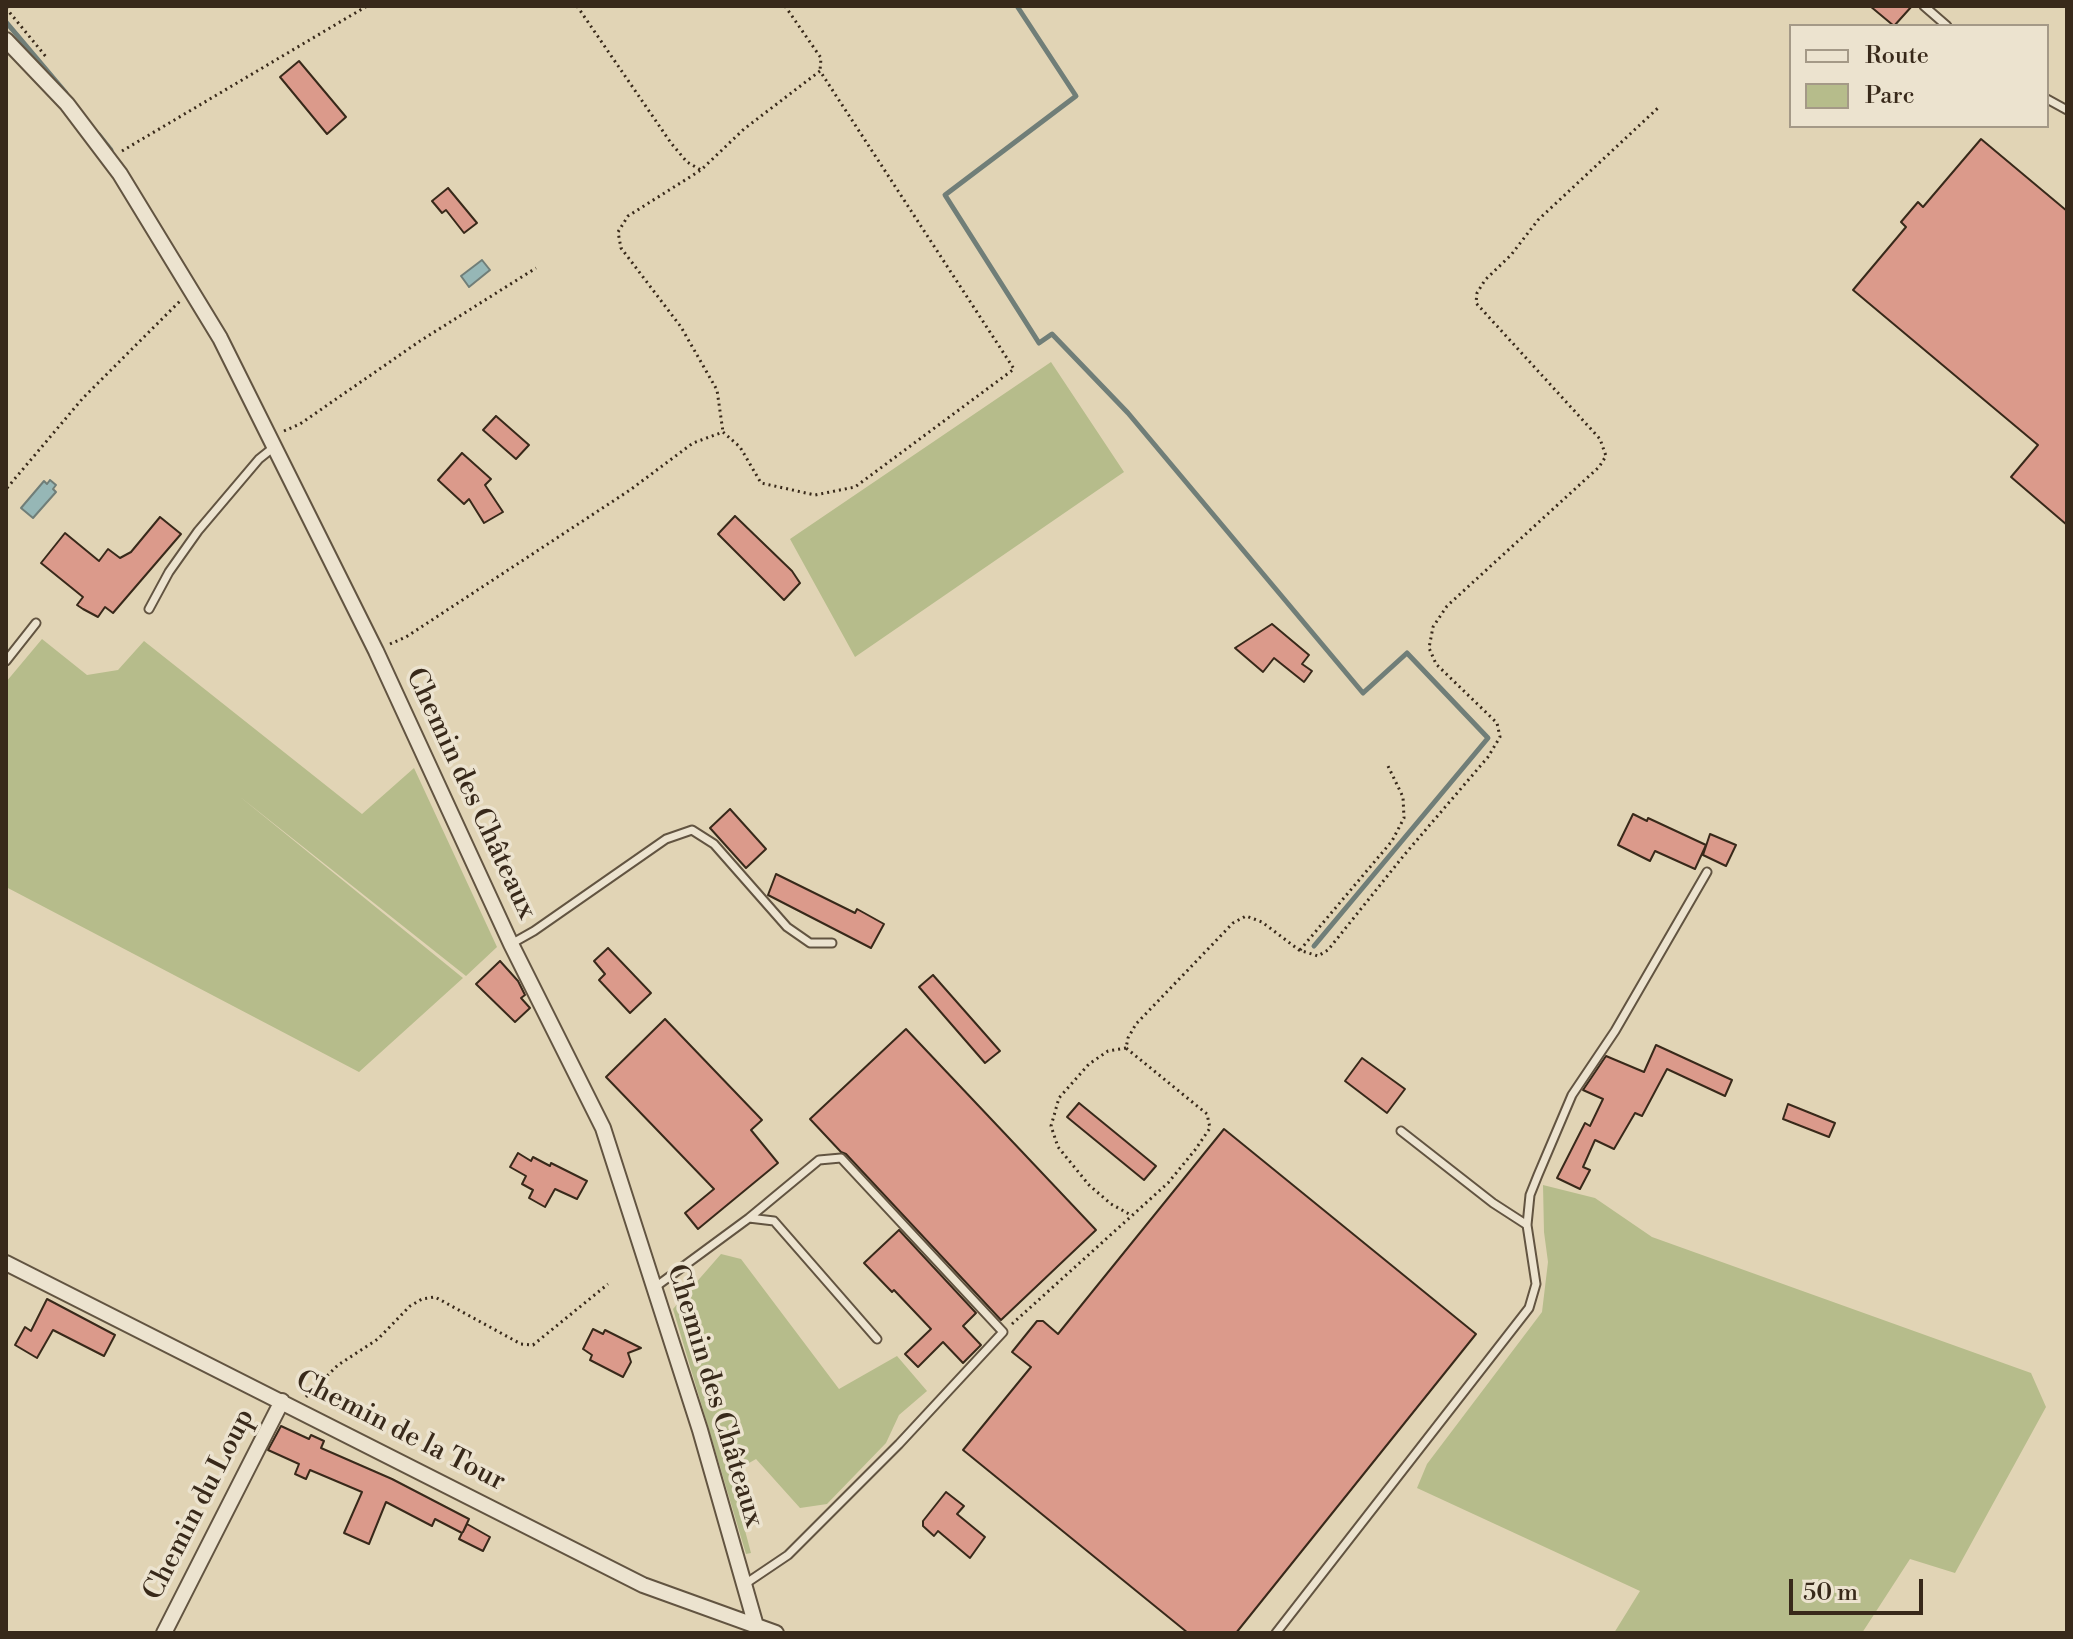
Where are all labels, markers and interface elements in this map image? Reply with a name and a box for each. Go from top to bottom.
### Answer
legend [1789,24,2049,128]
text: Route [1865,41,1929,71]
text: Parc [1865,81,1915,111]
street label: Chemin des Châteaux [397,663,543,925]
street label: Chemin des Châteaux [658,1261,770,1531]
street label: Chemin de la Tour [289,1365,511,1499]
street label: Chemin du Loup [137,1404,263,1606]
scale bar [1793,1563,1927,1613]
text: 50 m [1803,1578,1858,1608]

